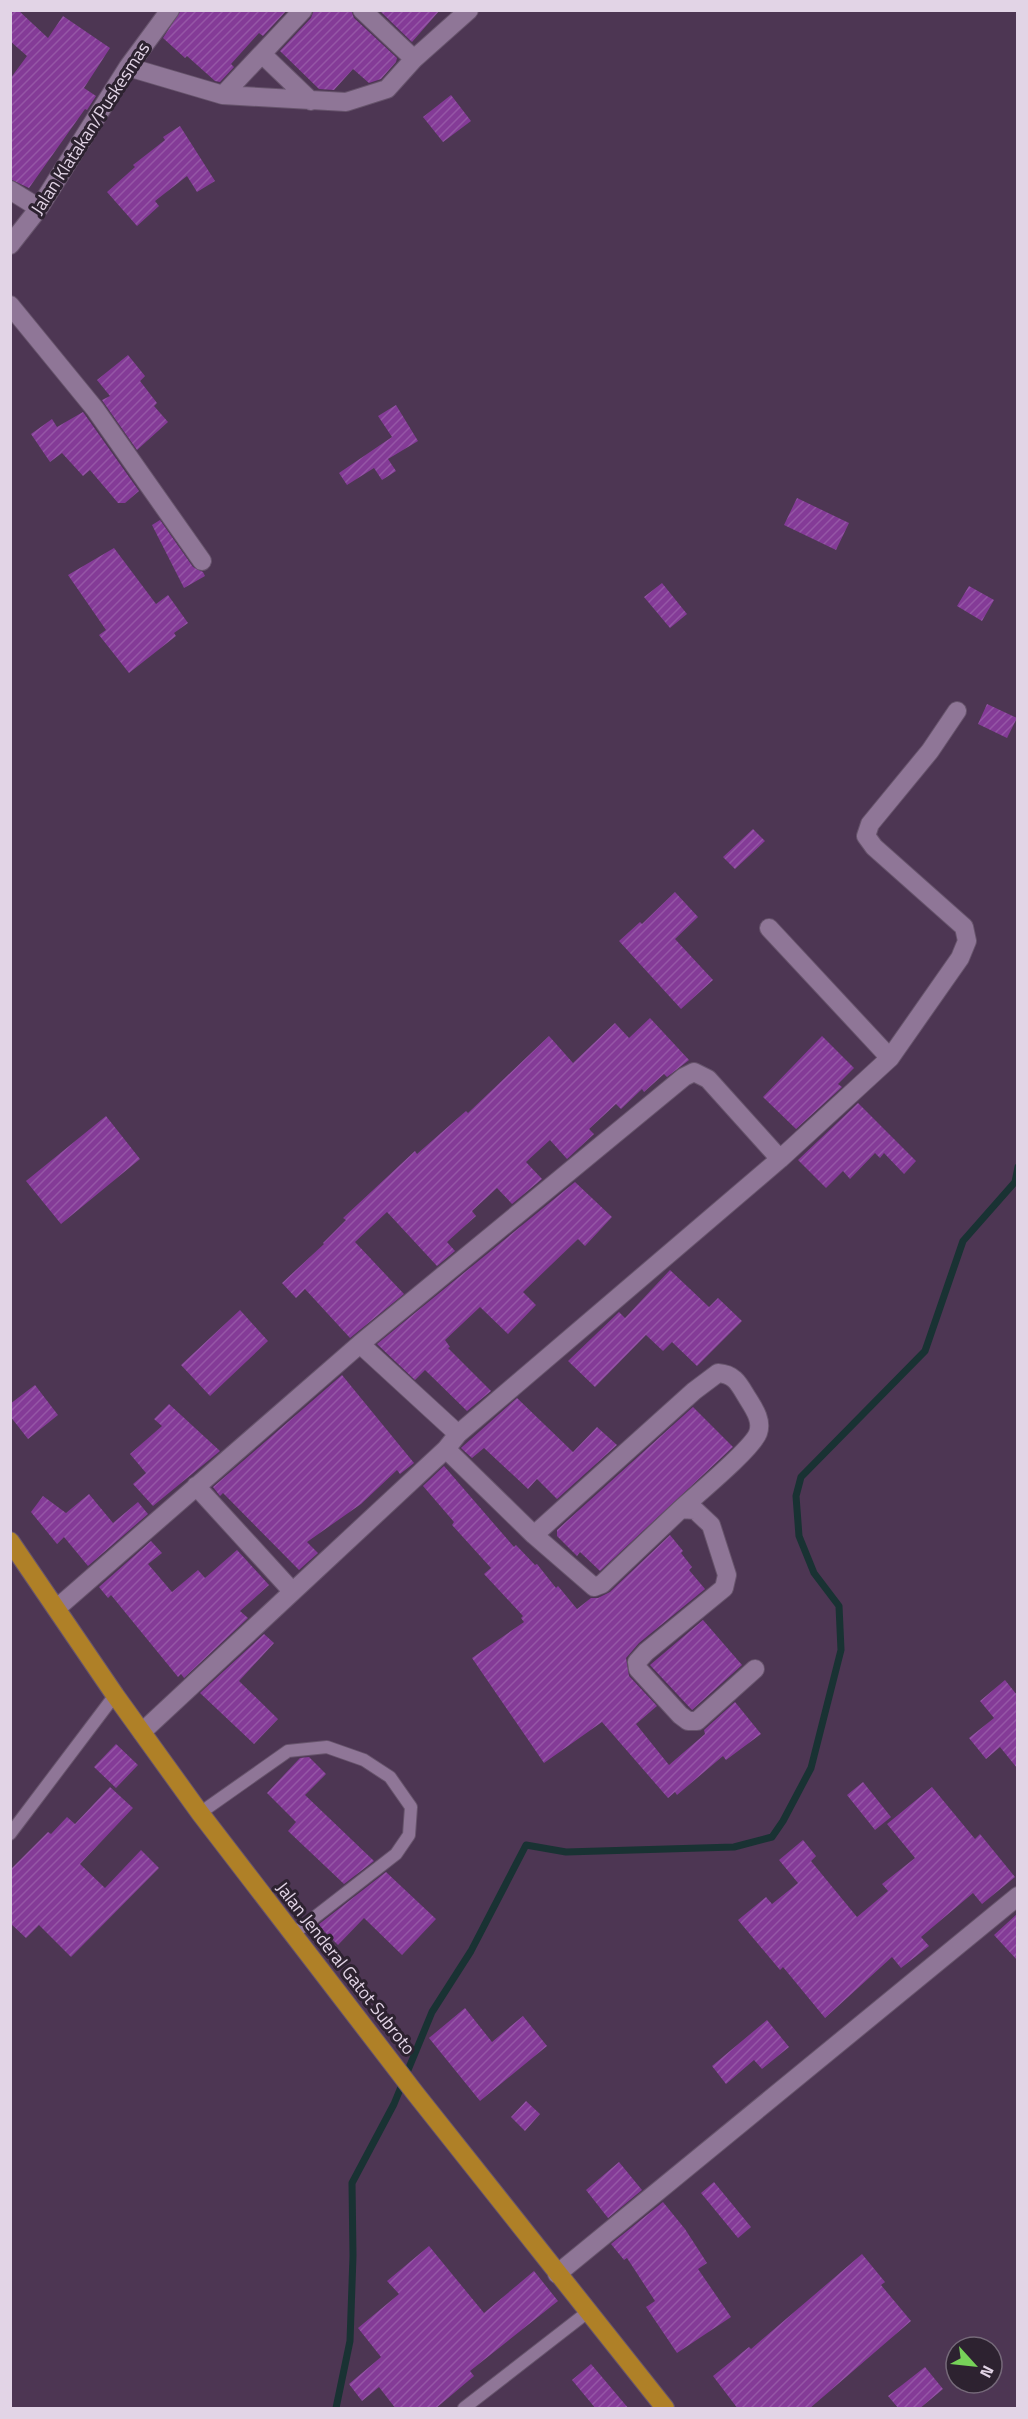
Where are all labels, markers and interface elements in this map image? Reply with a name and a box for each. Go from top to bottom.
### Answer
street label: Jalan Klatakan/Puskesmas [24,36,156,220]
street label: Jalan Jenderal Gatot Subroto [270,1876,422,2060]
north arrow [944,2335,1004,2395]
text: N [974,2361,1001,2382]

